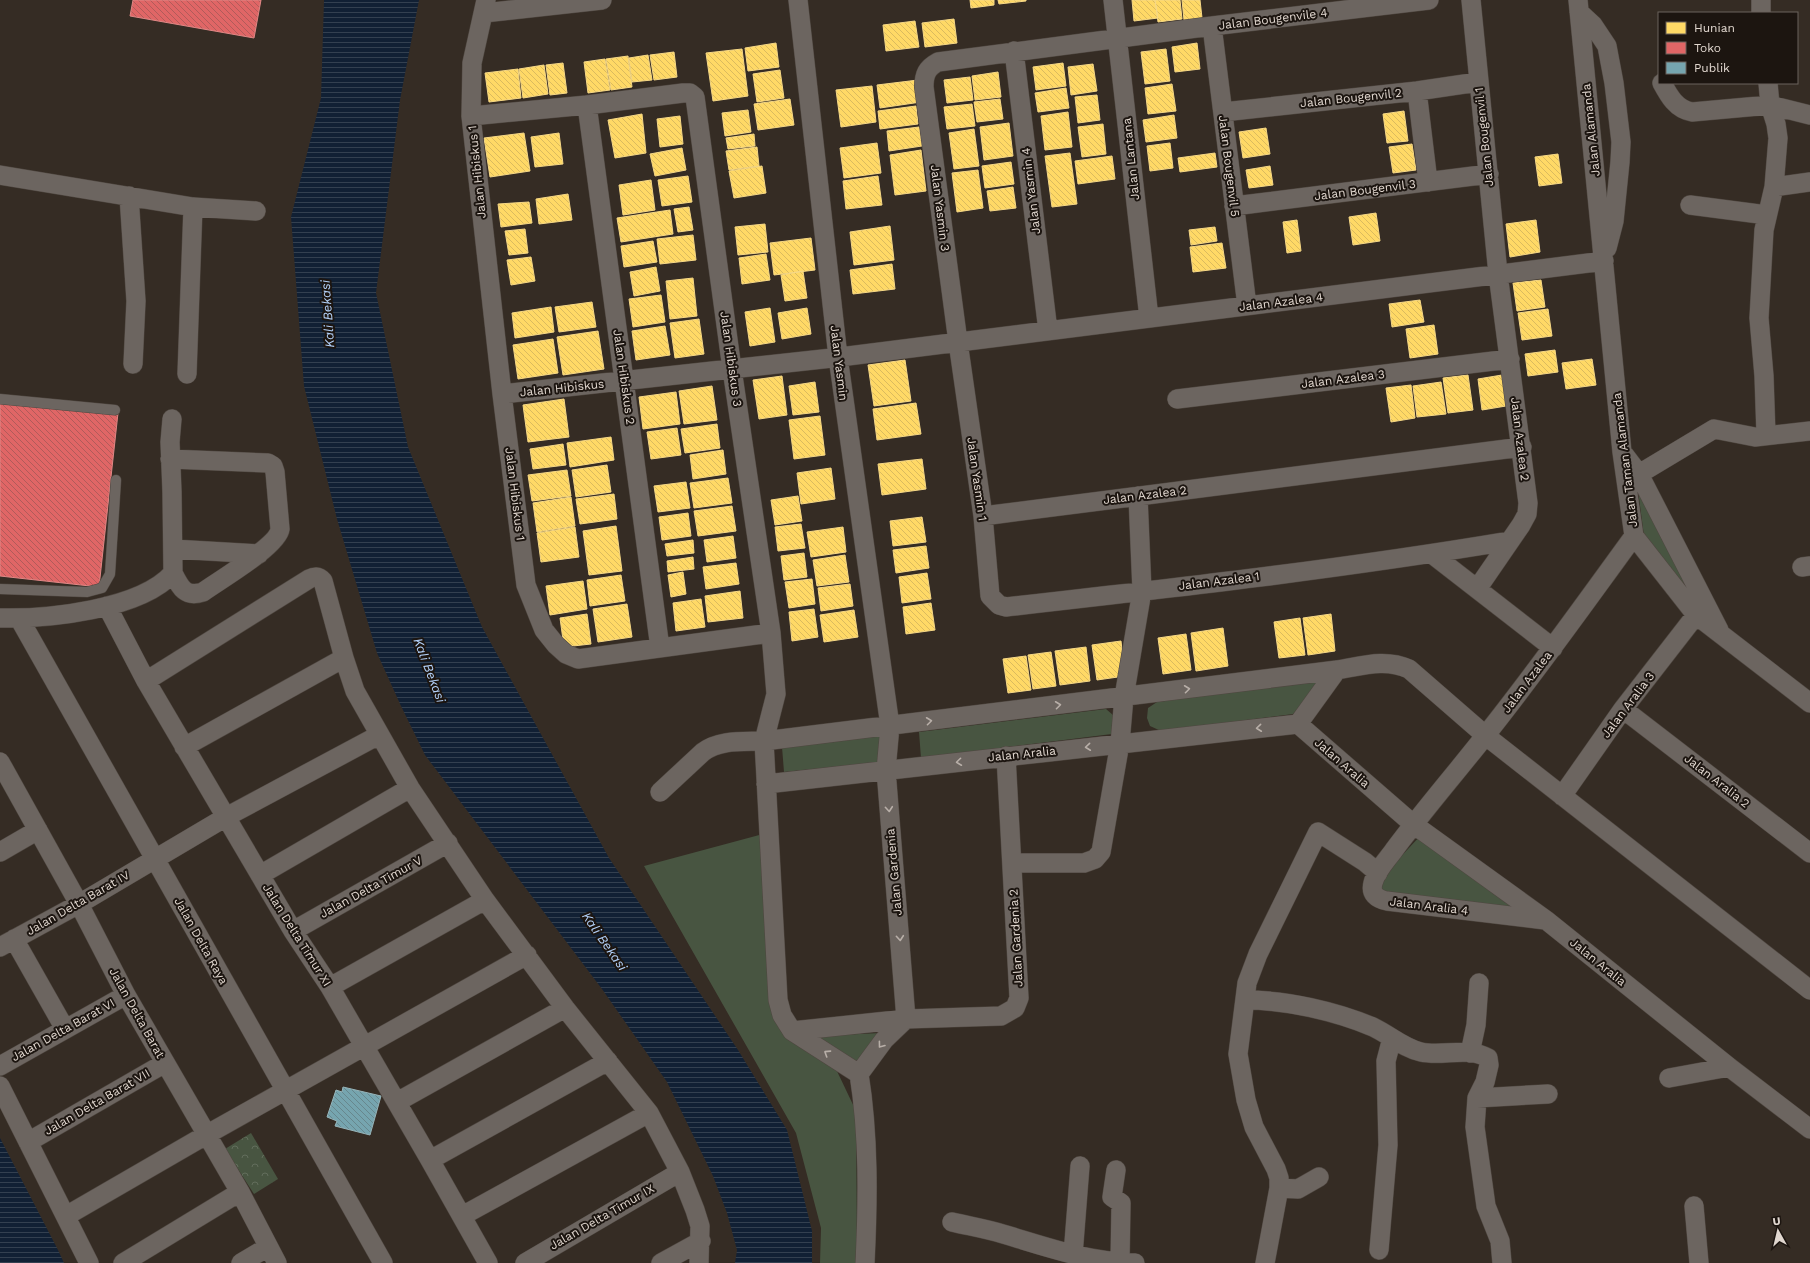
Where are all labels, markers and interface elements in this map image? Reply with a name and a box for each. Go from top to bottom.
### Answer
street label: Jalan Bougenvile 4 [1218,5,1328,33]
legend [1658,12,1798,84]
text: Hunian [1694,21,1735,35]
text: Toko [1694,41,1721,55]
text: Publik [1694,61,1730,75]
street label: Jalan Alamanda [1579,83,1603,177]
street label: Jalan Bougenvil 2 [1299,86,1403,110]
street label: Jalan Bougenvil 1 [1472,87,1496,187]
street label: Jalan Bougenvil 5 [1216,114,1242,218]
street label: Jalan Lantana [1120,117,1142,201]
street label: Jalan Hibiskus 1 [465,125,489,219]
street label: Jalan Yasmin 4 [1019,147,1043,235]
street label: Jalan Yasmin 3 [928,164,952,252]
street label: Jalan Bougenvil 3 [1313,177,1417,203]
water label: Kali Bekasi [318,279,337,348]
street label: Jalan Azalea 4 [1238,290,1324,314]
street label: Jalan Hibiskus 3 [717,310,745,408]
street label: Jalan Yasmin [827,325,851,401]
street label: Jalan Hibiskus 2 [610,328,638,426]
street label: Jalan Azalea 3 [1300,367,1386,391]
street label: Jalan Hibiskus [519,377,605,399]
street label: Jalan Taman Alamanda [1610,392,1640,528]
street label: Jalan Azalea 2 [1508,396,1532,482]
street label: Jalan Yasmin 1 [964,436,990,522]
street label: Jalan Hibiskus 1 [502,447,528,541]
street label: Jalan Azalea 2 [1102,483,1188,507]
street label: Jalan Azalea 1 [1178,569,1260,593]
water label: Kali Bekasi [410,636,449,705]
street label: Jalan Azalea [1499,648,1555,716]
street label: Jalan Aralia 3 [1599,669,1657,741]
one-way arrow [1184,685,1190,694]
one-way arrow [1055,701,1061,710]
one-way arrow [926,717,932,726]
one-way arrow [1256,724,1262,733]
street label: Jalan Aralia [1312,735,1372,791]
one-way arrow [1085,742,1091,751]
street label: Jalan Aralia [987,743,1057,765]
street label: Jalan Aralia 2 [1682,751,1752,811]
one-way arrow [956,757,962,766]
one-way arrow [885,806,894,812]
street label: Jalan Gardenia [883,828,905,916]
street label: Jalan Delta Timur V [317,853,425,921]
street label: Jalan Delta Barat IV [24,868,132,938]
street label: Jalan Delta Timur XI [260,881,334,989]
street label: Jalan Gardenia 2 [1006,889,1026,987]
street label: Jalan Aralia 4 [1389,894,1469,918]
street label: Jalan Delta Raya [171,895,231,987]
water label: Kali Bekasi [579,909,631,974]
one-way arrow [895,935,904,941]
street label: Jalan Aralia [1567,935,1629,989]
street label: Jalan Delta Barat [106,965,168,1061]
street label: Jalan Delta Barat VI [9,996,117,1064]
one-way arrow [878,1040,885,1047]
one-way arrow [824,1051,831,1058]
street label: Jalan Delta Barat VII [42,1066,152,1138]
street label: Jalan Delta Timur IX [547,1181,657,1253]
north arrow [1758,1211,1798,1251]
text: U [1772,1215,1782,1229]

